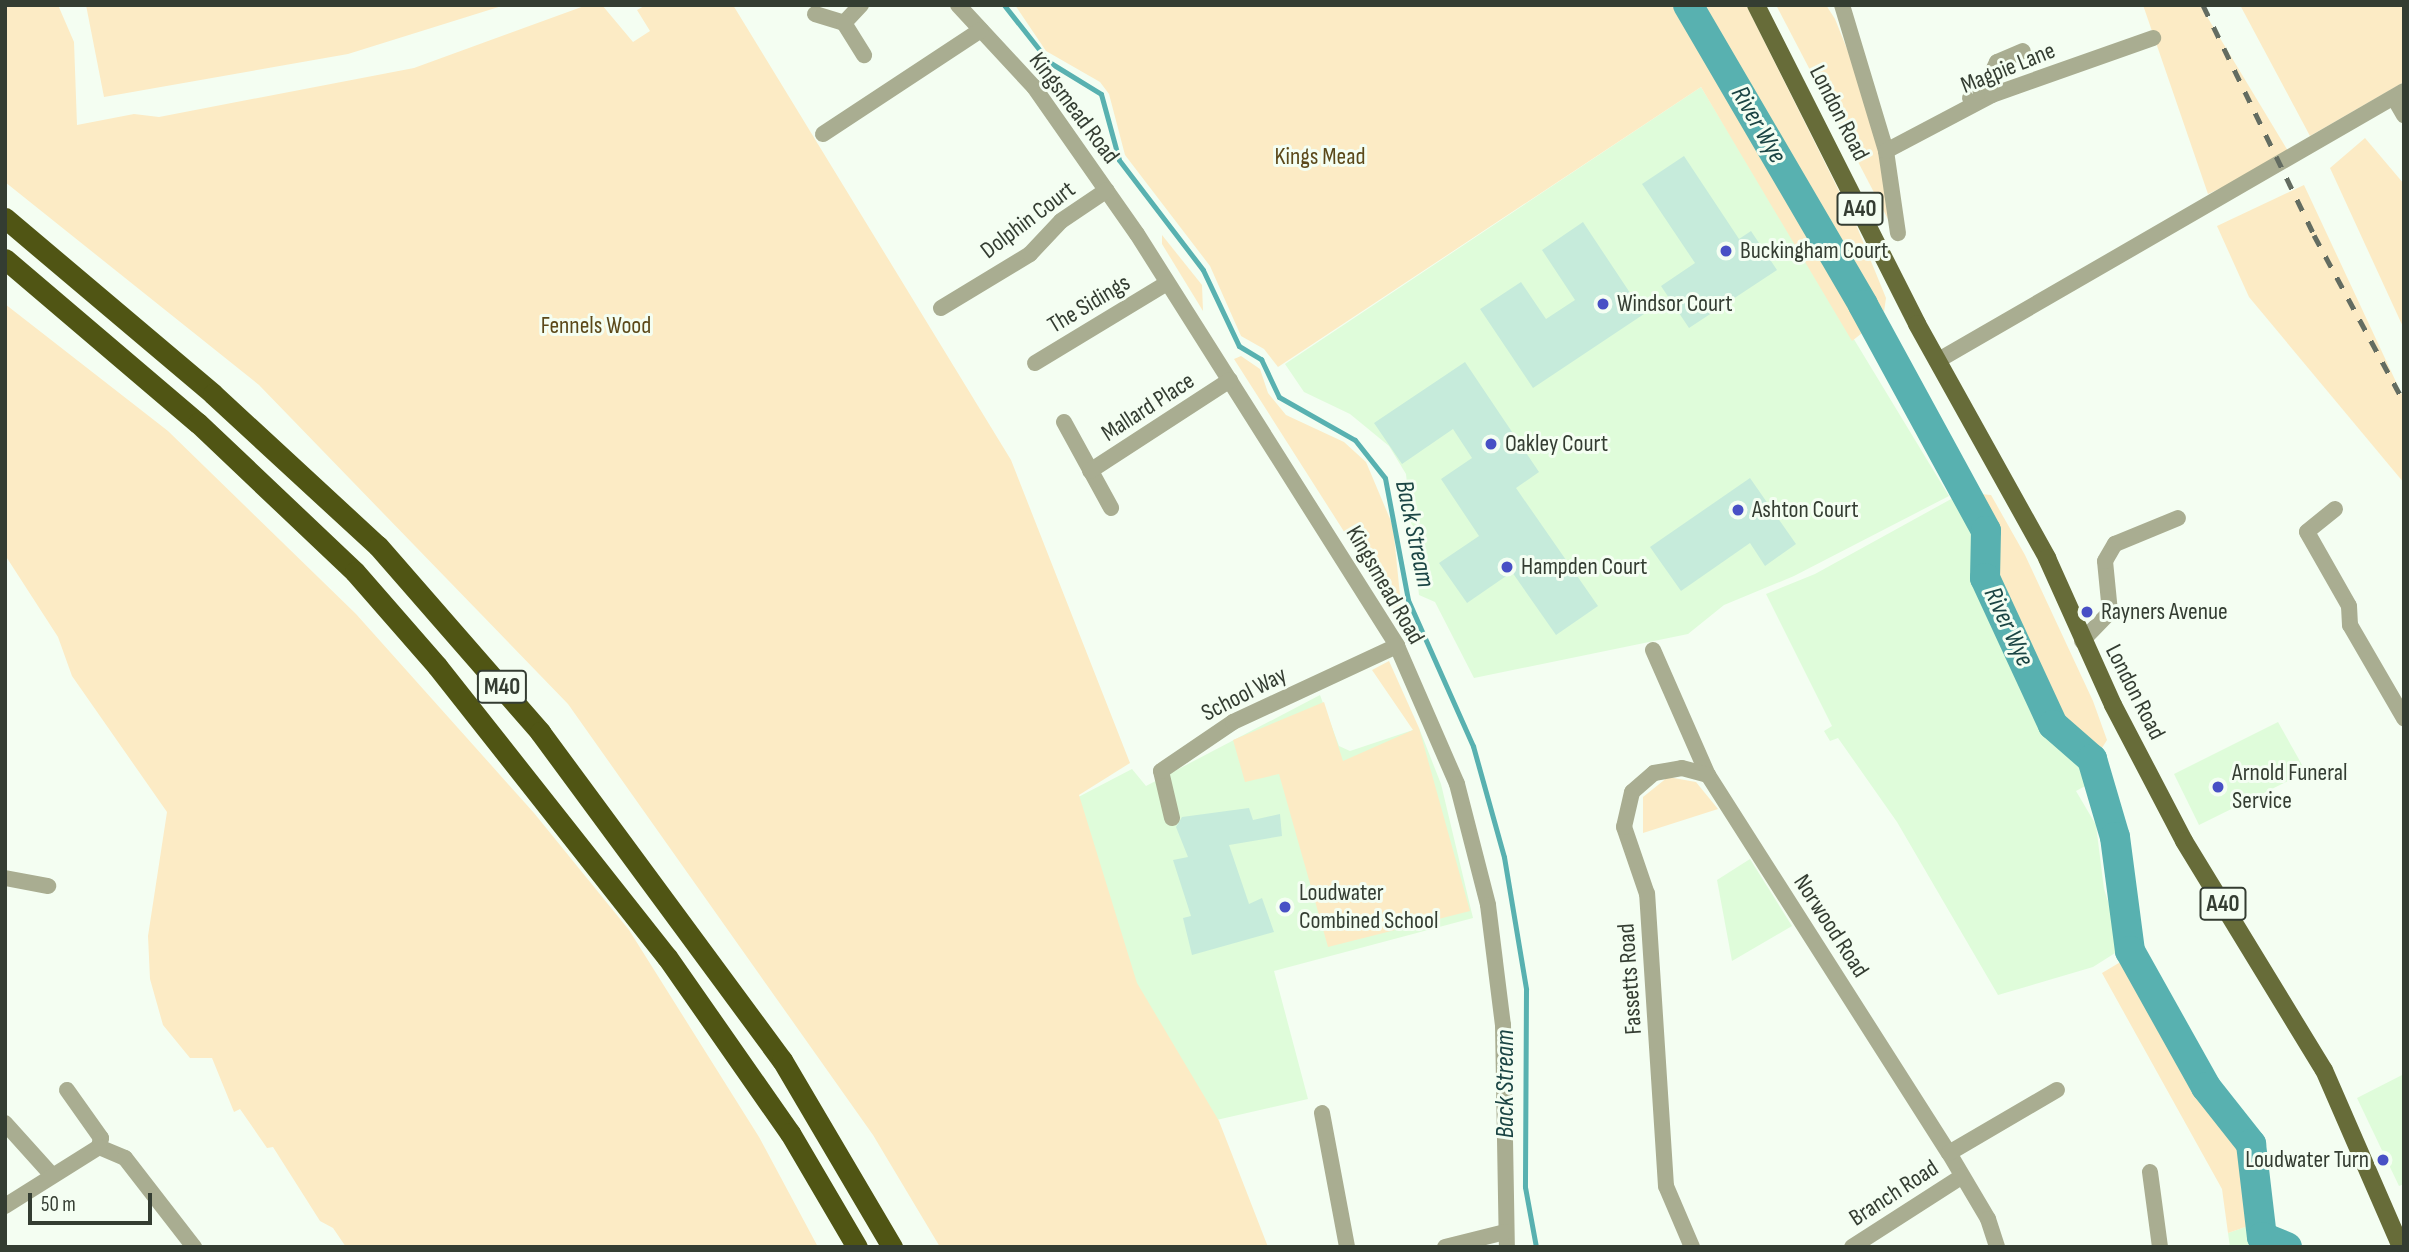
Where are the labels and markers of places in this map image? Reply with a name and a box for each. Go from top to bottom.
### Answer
place label: Buckingham Court [1740,237,1888,265]
marker: Buckingham Court [1718,243,1734,259]
place label: Windsor Court [1617,290,1733,318]
marker: Windsor Court [1595,296,1611,312]
place label: Oakley Court [1505,430,1608,458]
marker: Oakley Court [1483,436,1499,452]
place label: Ashton Court [1752,496,1858,524]
marker: Ashton Court [1730,502,1746,518]
place label: Hampden Court [1521,553,1647,581]
marker: Hampden Court [1499,559,1515,575]
place label: Rayners Avenue [2101,598,2228,626]
marker: Rayners Avenue [2079,604,2095,620]
place label: Arnold Funeral Service [2232,759,2347,815]
marker: Arnold Funeral Service [2210,779,2226,795]
place label: Loudwater Combined School [1299,879,1438,935]
marker: Loudwater Combined School [1277,899,1293,915]
place label: Loudwater Turn [2245,1146,2369,1174]
marker: Loudwater Turn [2375,1152,2391,1168]

